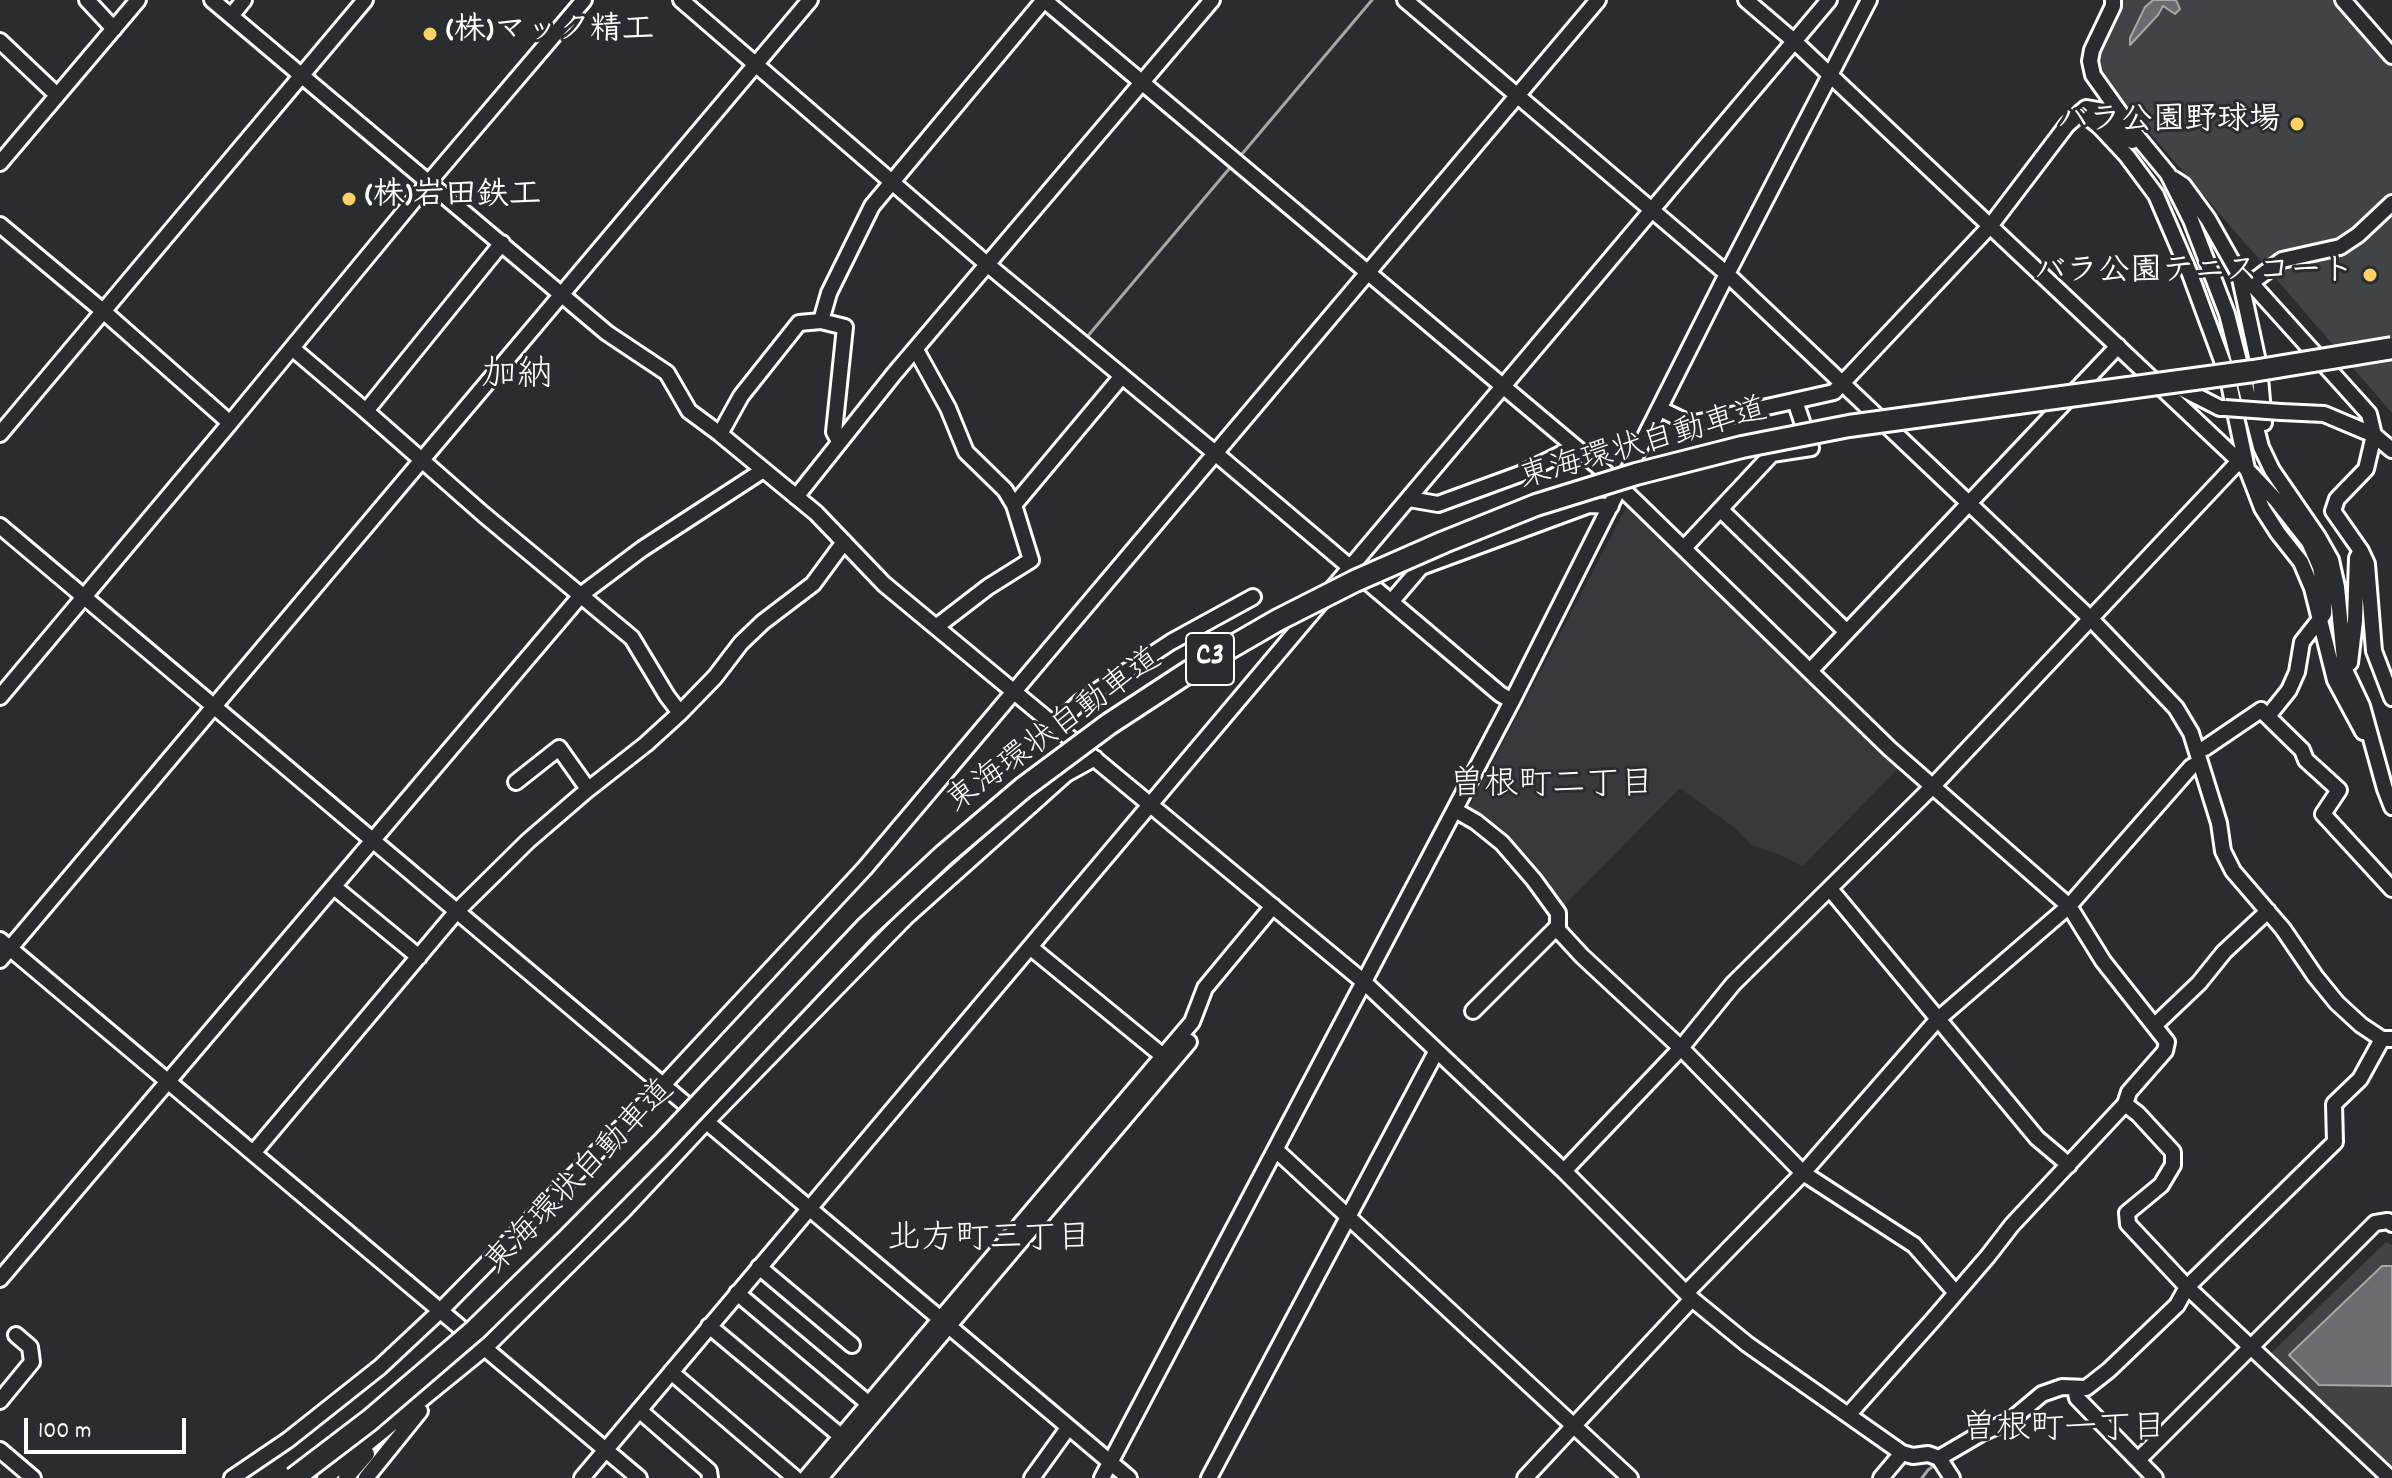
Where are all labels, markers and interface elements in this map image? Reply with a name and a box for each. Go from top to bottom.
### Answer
place label: (株)マック精工 [446,15,654,53]
marker: (株)マック精工 [421,25,439,43]
place label: バラ公園野球場 [2057,105,2281,143]
marker: バラ公園野球場 [2288,115,2306,133]
place label: (株)岩田鉄工 [365,180,541,218]
marker: (株)岩田鉄工 [340,190,358,208]
place label: バラ公園テニスコート [2034,256,2354,294]
marker: バラ公園テニスコート [2361,266,2379,284]
district label: 加納 [481,357,553,401]
street label: 東海環状自動車道 [1516,393,1772,501]
road number: C3 [1186,633,1234,685]
street label: 東海環状自動車道 [941,642,1171,824]
district label: 曽根町二丁目 [1450,768,1654,808]
street label: 東海環状自動車道 [479,1074,685,1284]
district label: 北方町三丁目 [887,1222,1091,1262]
scale bar [28,1402,190,1452]
district label: 曽根町一丁目 [1962,1412,2166,1452]
text: 100 m [38,1415,91,1449]

